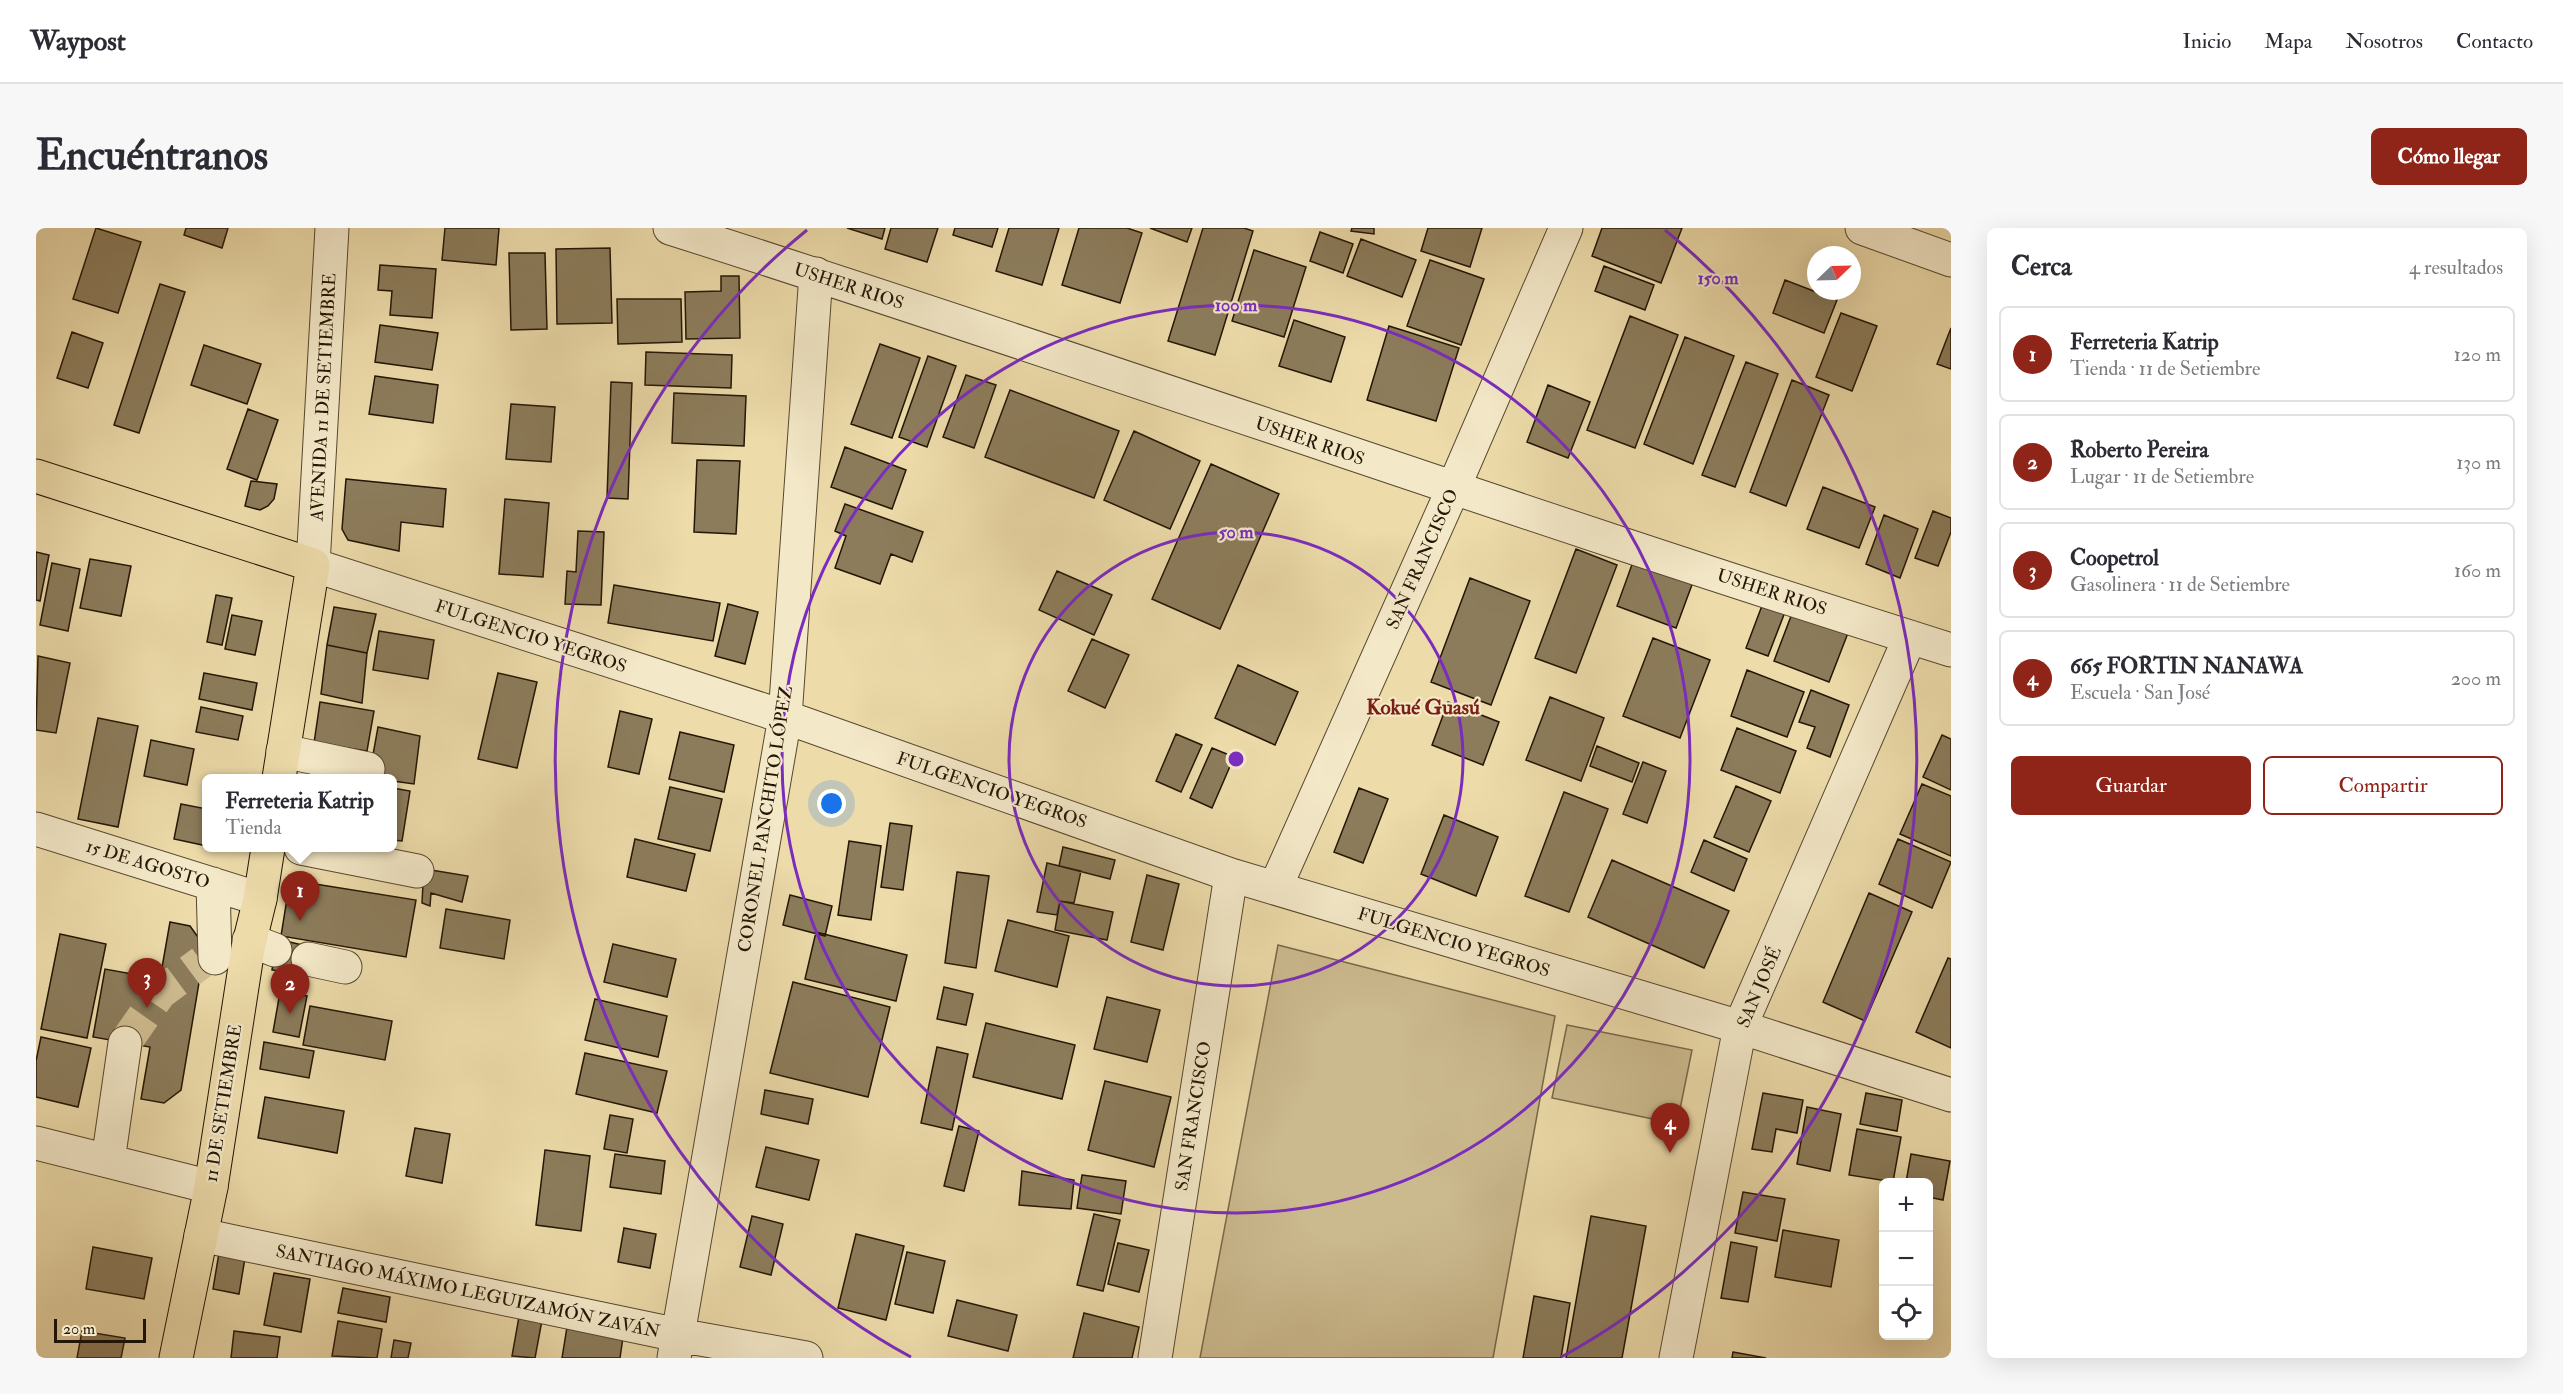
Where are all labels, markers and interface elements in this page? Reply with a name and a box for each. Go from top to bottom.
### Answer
text: Waypost [30,24,126,59]
text: Inicio [2182,28,2231,55]
text: Mapa [2264,28,2312,55]
text: Nosotros [2345,28,2423,55]
text: Contacto [2456,28,2533,55]
button: Cómo llegar [2371,128,2527,185]
text: Encuéntranos [36,130,268,182]
north arrow [1807,246,1861,300]
text: Cerca [2011,251,2072,283]
text: 4 resultados [2409,255,2503,280]
street label: USHER RIOS [791,258,907,315]
text: 150 m [1697,267,1740,290]
street label: AVENIDA 11 DE SETIEMBRE [305,272,341,523]
text: 100 m [1215,294,1258,317]
text: Ferreteria Katrip [2070,328,2219,356]
text: 1 [2029,342,2036,367]
text: 120 m [2454,342,2501,367]
text: Tienda · 11 de Setiembre [2070,356,2260,381]
street label: USHER RIOS [1252,412,1368,471]
text: Roberto Pereira [2070,436,2209,464]
text: 2 [2027,450,2038,475]
text: 130 m [2456,450,2501,475]
text: Lugar · 11 de Setiembre [2070,464,2254,489]
street label: SAN FRANCISCO [1381,485,1464,633]
text: 50 m [1219,521,1254,544]
text: Coopetrol [2070,544,2159,572]
text: 3 [2029,558,2036,583]
text: 160 m [2454,558,2501,583]
street label: USHER RIOS [1714,564,1830,621]
text: Gasolinera · 11 de Setiembre [2070,572,2290,597]
street label: FULGENCIO YEGROS [432,595,630,678]
text: 665 FORTIN NANAWA [2070,652,2303,680]
text: 4 [2027,666,2038,691]
text: 200 m [2451,666,2501,691]
text: Escuela · San José [2070,680,2210,705]
street label: CORONEL PANCHITO LÓPEZ [733,684,798,954]
district label: Kokué Guasú [1366,694,1480,721]
street label: FULGENCIO YEGROS [894,747,1090,834]
centre of rings [1226,749,1246,769]
button: Guardar [2011,756,2251,815]
button: Compartir [2263,756,2503,815]
popup [202,774,397,852]
text: Ferreteria Katrip [225,787,374,815]
your location [817,789,846,818]
text: Tienda [225,815,282,840]
street label: 15 DE AGOSTO [83,835,213,894]
pin: 1 [280,872,320,921]
street label: FULGENCIO YEGROS [1355,902,1553,983]
street label: SAN JOSÉ [1732,943,1787,1031]
pin: 3 [128,958,166,1008]
pin: 2 [270,964,310,1014]
street label: 11 DE SETIEMBRE [200,1023,247,1184]
street label: SAN FRANCISCO [1170,1040,1217,1193]
pin: 4 [1650,1104,1690,1153]
map controls [1879,1178,1933,1340]
button: + [1879,1178,1933,1232]
button: − [1879,1232,1933,1286]
street label: SANTIAGO MÁXIMO LEGUIZAMÓN ZAVÁN [274,1239,662,1343]
button: locate [1879,1286,1933,1340]
scale bar [54,1316,146,1344]
text: 20 m [63,1319,95,1339]

